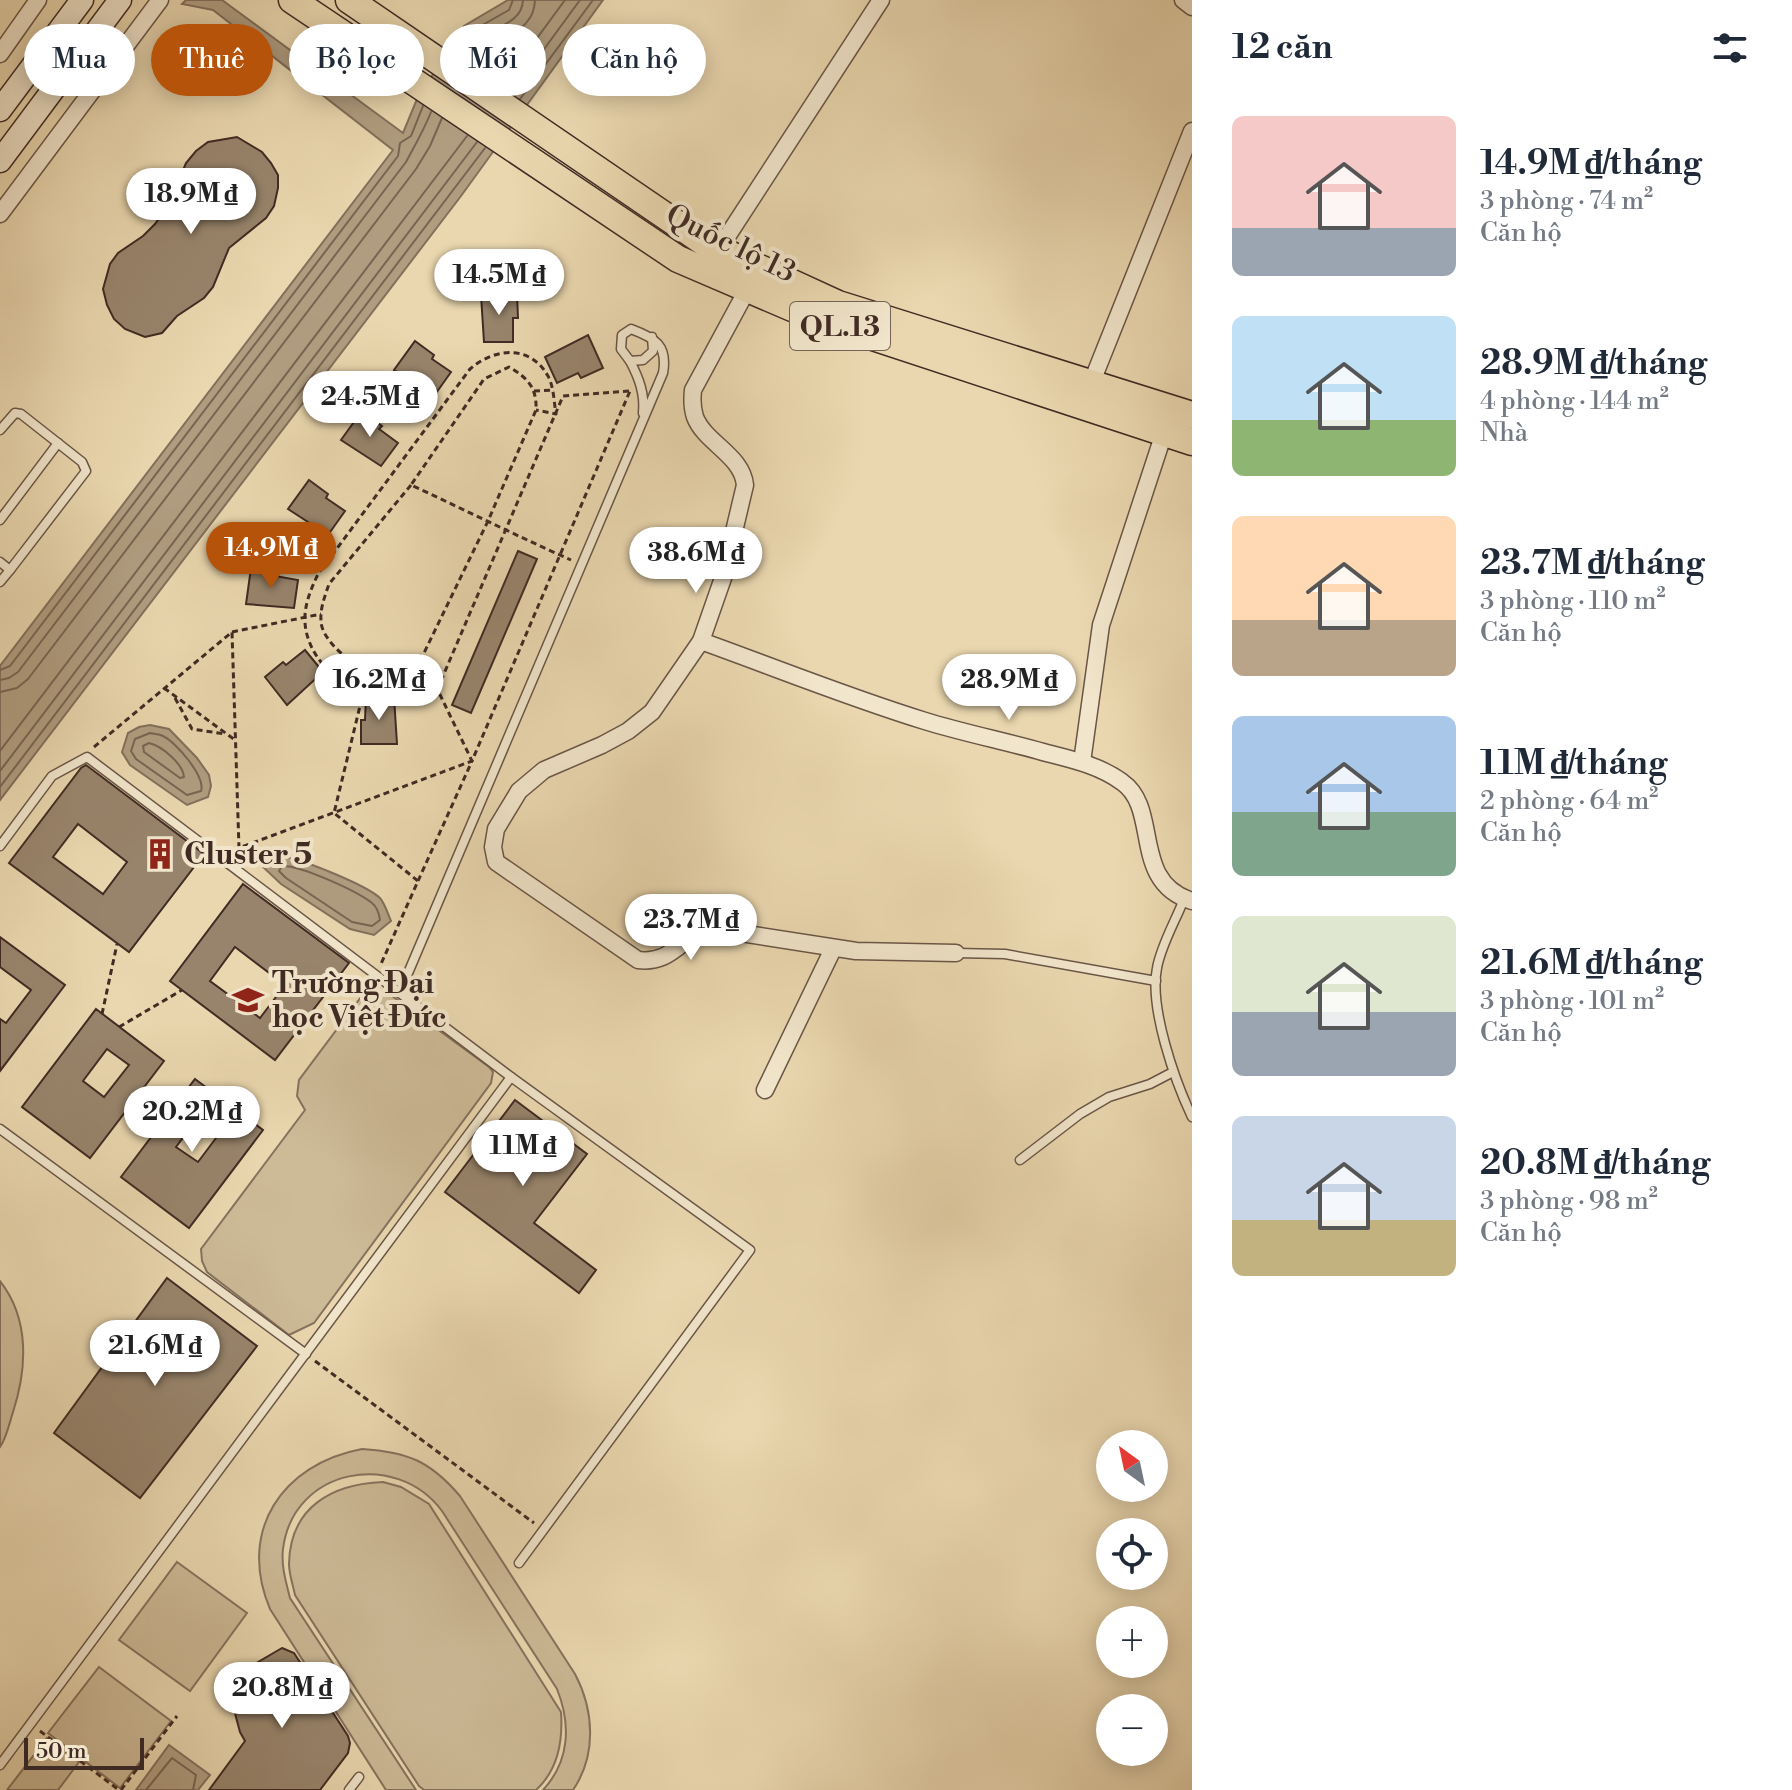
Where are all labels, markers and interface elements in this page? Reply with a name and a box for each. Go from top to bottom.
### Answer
chip: Mua [24,24,135,96]
chip: Thuê [151,24,273,96]
chip: Bộ lọc [289,24,424,96]
chip: Mới [440,24,546,96]
chip: Căn hộ [562,24,706,96]
icon: filters [1708,26,1752,70]
text: 12 căn [1232,27,1333,69]
text: 14.9M ₫/tháng [1480,143,1702,185]
icon: home [1296,148,1392,244]
pin: 18.9M ₫ [117,168,265,236]
text: 18.9M ₫ [144,178,238,210]
text: 3 phòng · 74 m² [1480,185,1653,217]
street label: Quốc lộ 13 [659,196,802,292]
text: Căn hộ [1480,217,1562,249]
pin: 14.5M ₫ [425,249,573,317]
text: 14.5M ₫ [452,259,546,291]
road number: QL.13 [790,302,890,350]
text: 28.9M ₫/tháng [1480,343,1707,385]
icon: home [1296,348,1392,444]
pin: 24.5M ₫ [296,371,444,439]
text: 24.5M ₫ [321,381,419,413]
text: 4 phòng · 144 m² [1480,385,1669,417]
text: Nhà [1480,417,1528,449]
pin: 14.9M ₫ [197,522,345,590]
pin: 38.6M ₫ [622,527,770,595]
text: 14.9M ₫ [224,532,318,564]
text: 38.6M ₫ [647,537,745,569]
text: 23.7M ₫/tháng [1480,543,1704,585]
icon: home [1296,548,1392,644]
text: 3 phòng · 110 m² [1480,585,1666,617]
text: Căn hộ [1480,617,1562,649]
pin: 16.2M ₫ [305,654,453,722]
pin: 28.9M ₫ [935,654,1083,722]
text: 16.2M ₫ [333,664,425,696]
text: 28.9M ₫ [960,664,1058,696]
text: 11M ₫/tháng [1480,743,1667,785]
icon: home [1296,748,1392,844]
text: 2 phòng · 64 m² [1480,785,1658,817]
text: Căn hộ [1480,817,1562,849]
place label: Cluster 5 [184,836,312,874]
building icon: Cluster 5 [143,837,177,871]
pin: 23.7M ₫ [617,894,765,962]
text: 23.7M ₫ [643,904,739,936]
text: 21.6M ₫/tháng [1480,943,1702,985]
icon: home [1296,948,1392,1044]
place label: Trường Đại học Việt Đức [272,965,447,1037]
school or university icon: Trường Đại học Việt Đức [231,983,265,1017]
text: 3 phòng · 101 m² [1480,985,1664,1017]
text: Căn hộ [1480,1017,1562,1049]
pin: 20.2M ₫ [118,1086,266,1154]
text: 20.2M ₫ [142,1096,242,1128]
pin: 11M ₫ [467,1120,579,1188]
text: 11M ₫ [489,1130,557,1162]
text: 20.8M ₫/tháng [1480,1143,1710,1185]
icon: home [1296,1148,1392,1244]
text: 3 phòng · 98 m² [1480,1185,1658,1217]
text: Căn hộ [1480,1217,1562,1249]
pin: 21.6M ₫ [81,1320,229,1388]
text: 21.6M ₫ [108,1330,202,1362]
north arrow [1096,1430,1168,1502]
map controls [1096,1430,1168,1766]
button: locate [1096,1518,1168,1590]
button: + [1096,1606,1168,1678]
pin: 20.8M ₫ [208,1662,356,1730]
text: 20.8M ₫ [232,1672,332,1704]
button: − [1096,1694,1168,1766]
scale bar [24,1734,144,1770]
text: 50 m [36,1738,87,1765]

